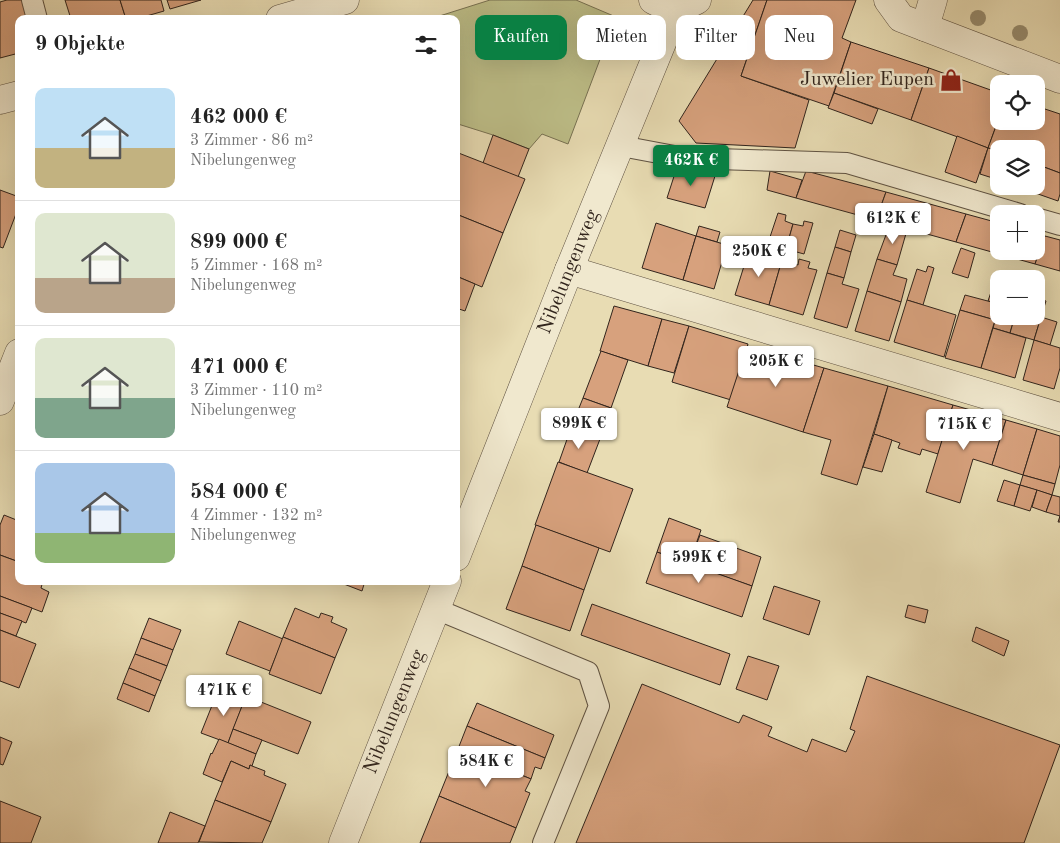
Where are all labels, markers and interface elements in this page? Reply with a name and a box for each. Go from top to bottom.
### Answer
chip: Kaufen [475,15,567,60]
chip: Mieten [577,15,666,60]
chip: Filter [676,15,755,60]
chip: Neu [765,15,833,60]
icon: filters [412,31,440,59]
text: 9 Objekte [35,34,125,55]
shop icon: Juwelier Eupen [938,67,964,93]
place label: Juwelier Eupen [800,70,934,90]
map controls [990,75,1045,325]
button: locate [990,75,1045,130]
text: 462 000 € [190,107,287,128]
icon: home [75,108,135,168]
text: 3 Zimmer · 86 m² [190,133,313,149]
button: layers [990,140,1045,195]
pin: 462K € [650,144,732,187]
text: Nibelungenweg [190,153,296,169]
text: 462K € [664,153,718,169]
pin: 612K € [852,202,934,245]
button: + [990,205,1045,260]
street label: Nibelungenweg [535,207,603,337]
text: 612K € [866,211,920,227]
text: 899 000 € [190,232,287,253]
icon: home [75,233,135,293]
pin: 250K € [718,236,800,278]
text: 250K € [732,244,786,260]
text: 5 Zimmer · 168 m² [190,258,322,274]
button: − [990,270,1045,325]
text: Nibelungenweg [190,278,296,294]
pin: 205K € [735,346,817,388]
text: 205K € [749,354,803,370]
text: 471 000 € [190,357,287,378]
icon: home [75,358,135,418]
text: 3 Zimmer · 110 m² [190,383,322,399]
text: Nibelungenweg [190,403,296,419]
pin: 899K € [538,408,620,450]
pin: 715K € [923,408,1005,451]
text: 899K € [552,416,606,432]
text: 715K € [937,417,991,433]
text: 584 000 € [190,482,287,503]
icon: home [75,483,135,543]
text: 4 Zimmer · 132 m² [190,508,322,524]
text: Nibelungenweg [190,528,296,544]
pin: 599K € [658,542,740,584]
text: 599K € [672,550,726,566]
street label: Nibelungenweg [361,647,429,777]
pin: 471K € [183,674,265,717]
text: 471K € [197,683,251,699]
pin: 584K € [445,746,527,788]
text: 584K € [459,754,513,770]

